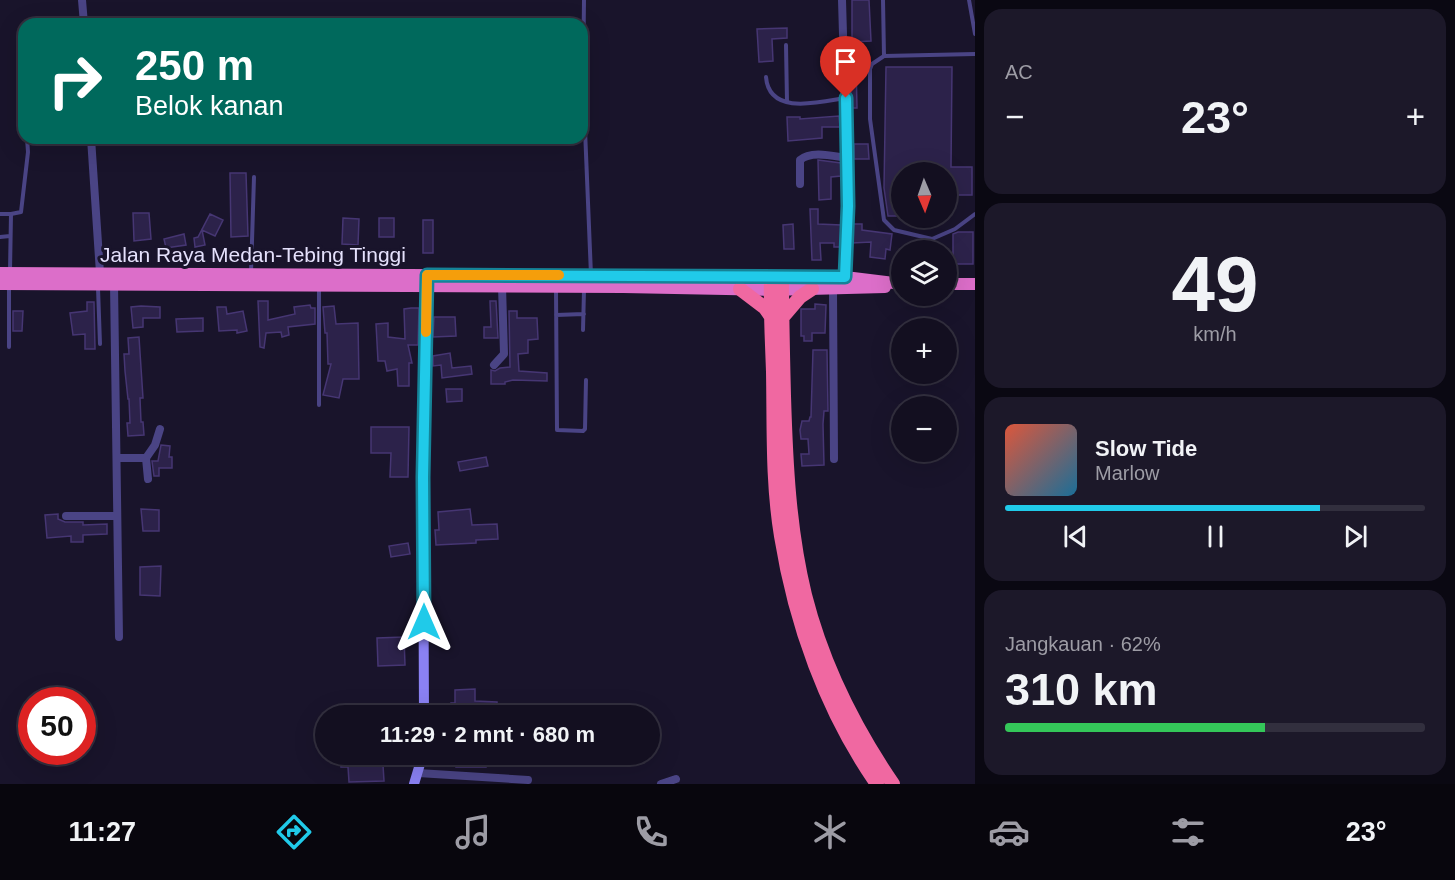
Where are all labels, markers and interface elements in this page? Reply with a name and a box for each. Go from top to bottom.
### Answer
pin [820,36,871,98]
icon: right [36,42,114,120]
text: 250 m [135,42,254,89]
icon: arrive [829,45,862,78]
text: AC [1005,61,1033,83]
text: Belok kanan [135,91,284,121]
text: 23° [1181,92,1249,143]
text: − [1005,98,1024,135]
text: + [1406,98,1425,135]
north arrow [891,162,957,228]
map controls [891,162,957,462]
button: layers [891,240,957,306]
text: 49 [1172,240,1258,328]
street label: Jalan Raya Medan-Tebing Tinggi [100,243,406,266]
button: + [891,318,957,384]
text: km/h [1193,323,1237,345]
button: − [891,396,957,462]
text: Slow Tide [1095,436,1197,461]
text: Marlow [1095,462,1159,484]
icon: previous [1059,520,1092,553]
icon: pause [1199,520,1232,553]
icon: next [1339,520,1372,553]
position arrow [392,590,456,654]
text: Jangkauan · 62% [1005,633,1161,655]
text: 310 km [1005,664,1158,715]
speed limit sign: 50 [18,687,96,765]
text: 11:29 · 2 mnt · 680 m [380,722,595,747]
icon: directions [273,811,315,853]
icon: music [452,811,494,853]
icon: phone [630,811,672,853]
icon: climate [809,811,851,853]
icon: car [988,811,1030,853]
icon: filters [1167,811,1209,853]
text: 11:27 [68,817,136,847]
text: 23° [1346,817,1387,847]

